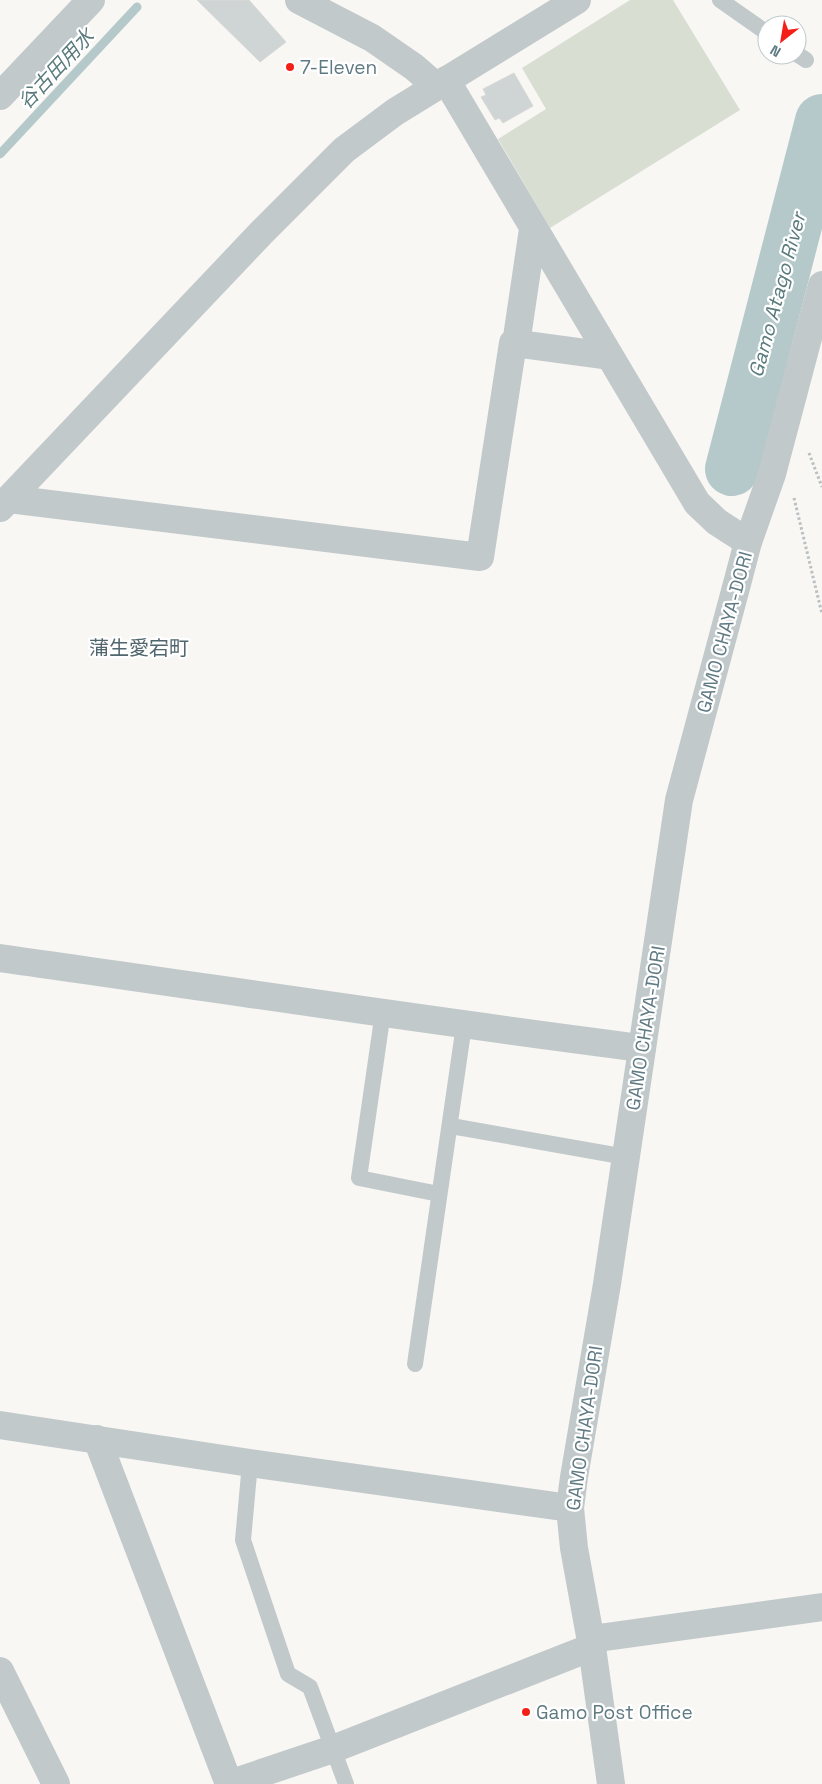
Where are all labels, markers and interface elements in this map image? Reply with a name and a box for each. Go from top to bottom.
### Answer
north arrow [757,15,807,65]
water label: 谷古田用水 [12,22,101,114]
text: N [767,41,784,61]
place label: 7-Eleven [300,55,377,80]
marker: 7-Eleven [284,61,296,73]
water label: Gamo Atago River [743,207,812,380]
street label: GAMO CHAYA-DORI [691,549,758,716]
district label: 蒲生愛宕町 [89,635,189,661]
street label: GAMO CHAYA-DORI [620,944,671,1112]
street label: GAMO CHAYA-DORI [561,1344,608,1512]
place label: Gamo Post Office [536,1700,693,1725]
marker: Gamo Post Office [520,1706,532,1718]

